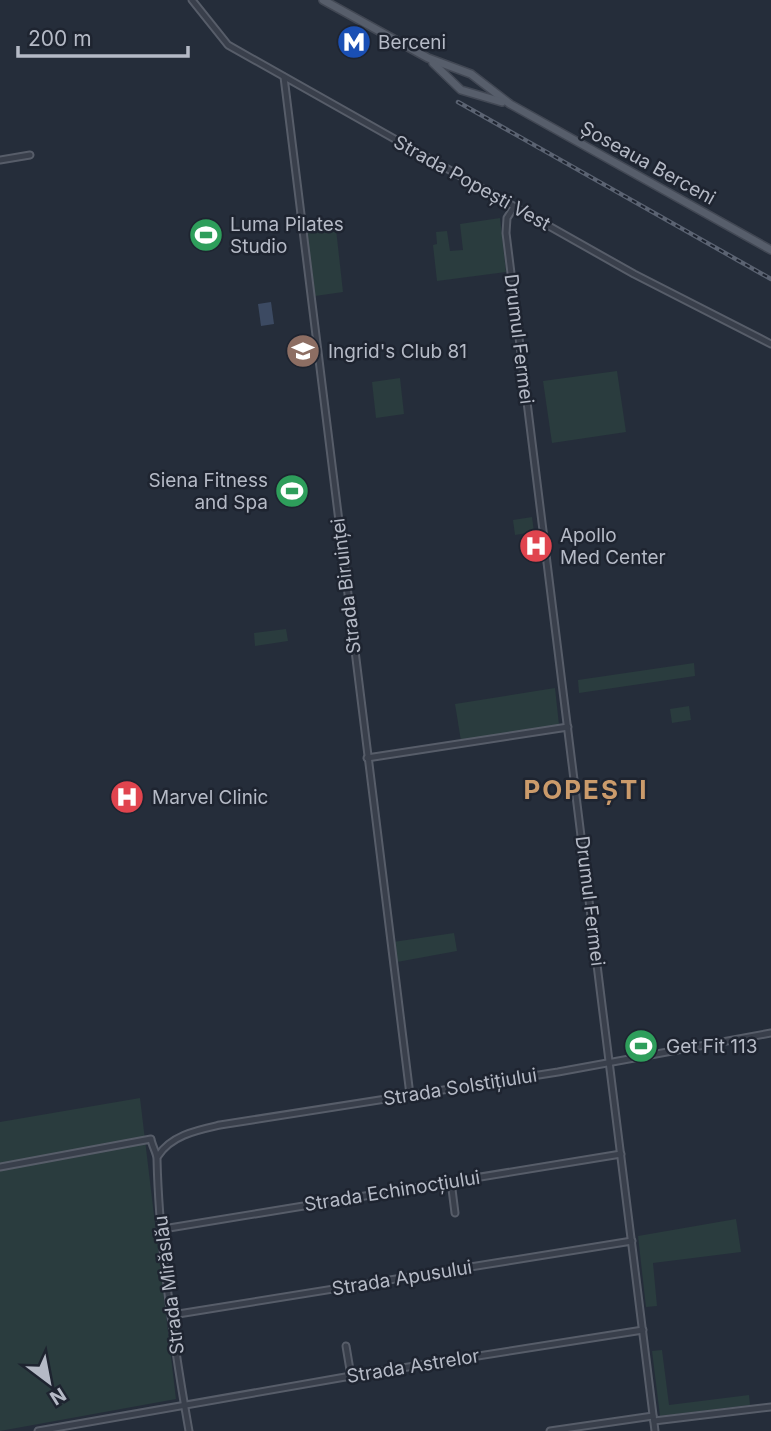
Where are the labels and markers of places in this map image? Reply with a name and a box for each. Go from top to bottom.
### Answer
metro station icon: Berceni [335,23,373,61]
place label: Berceni [378,31,446,54]
place label: Luma Pilates Studio [230,213,344,258]
sports icon: Luma Pilates Studio [187,216,225,254]
school or university icon: Ingrid's Club 81 [284,332,322,370]
place label: Ingrid's Club 81 [328,340,467,363]
place label: Siena Fitness and Spa [148,469,268,514]
sports icon: Siena Fitness and Spa [273,472,311,510]
place label: Apollo Med Center [560,524,666,569]
hospital icon: Apollo Med Center [517,527,555,565]
hospital icon: Marvel Clinic [108,778,146,816]
place label: Marvel Clinic [152,786,268,809]
sports icon: Get Fit 113 [622,1027,660,1065]
place label: Get Fit 113 [666,1035,757,1058]

